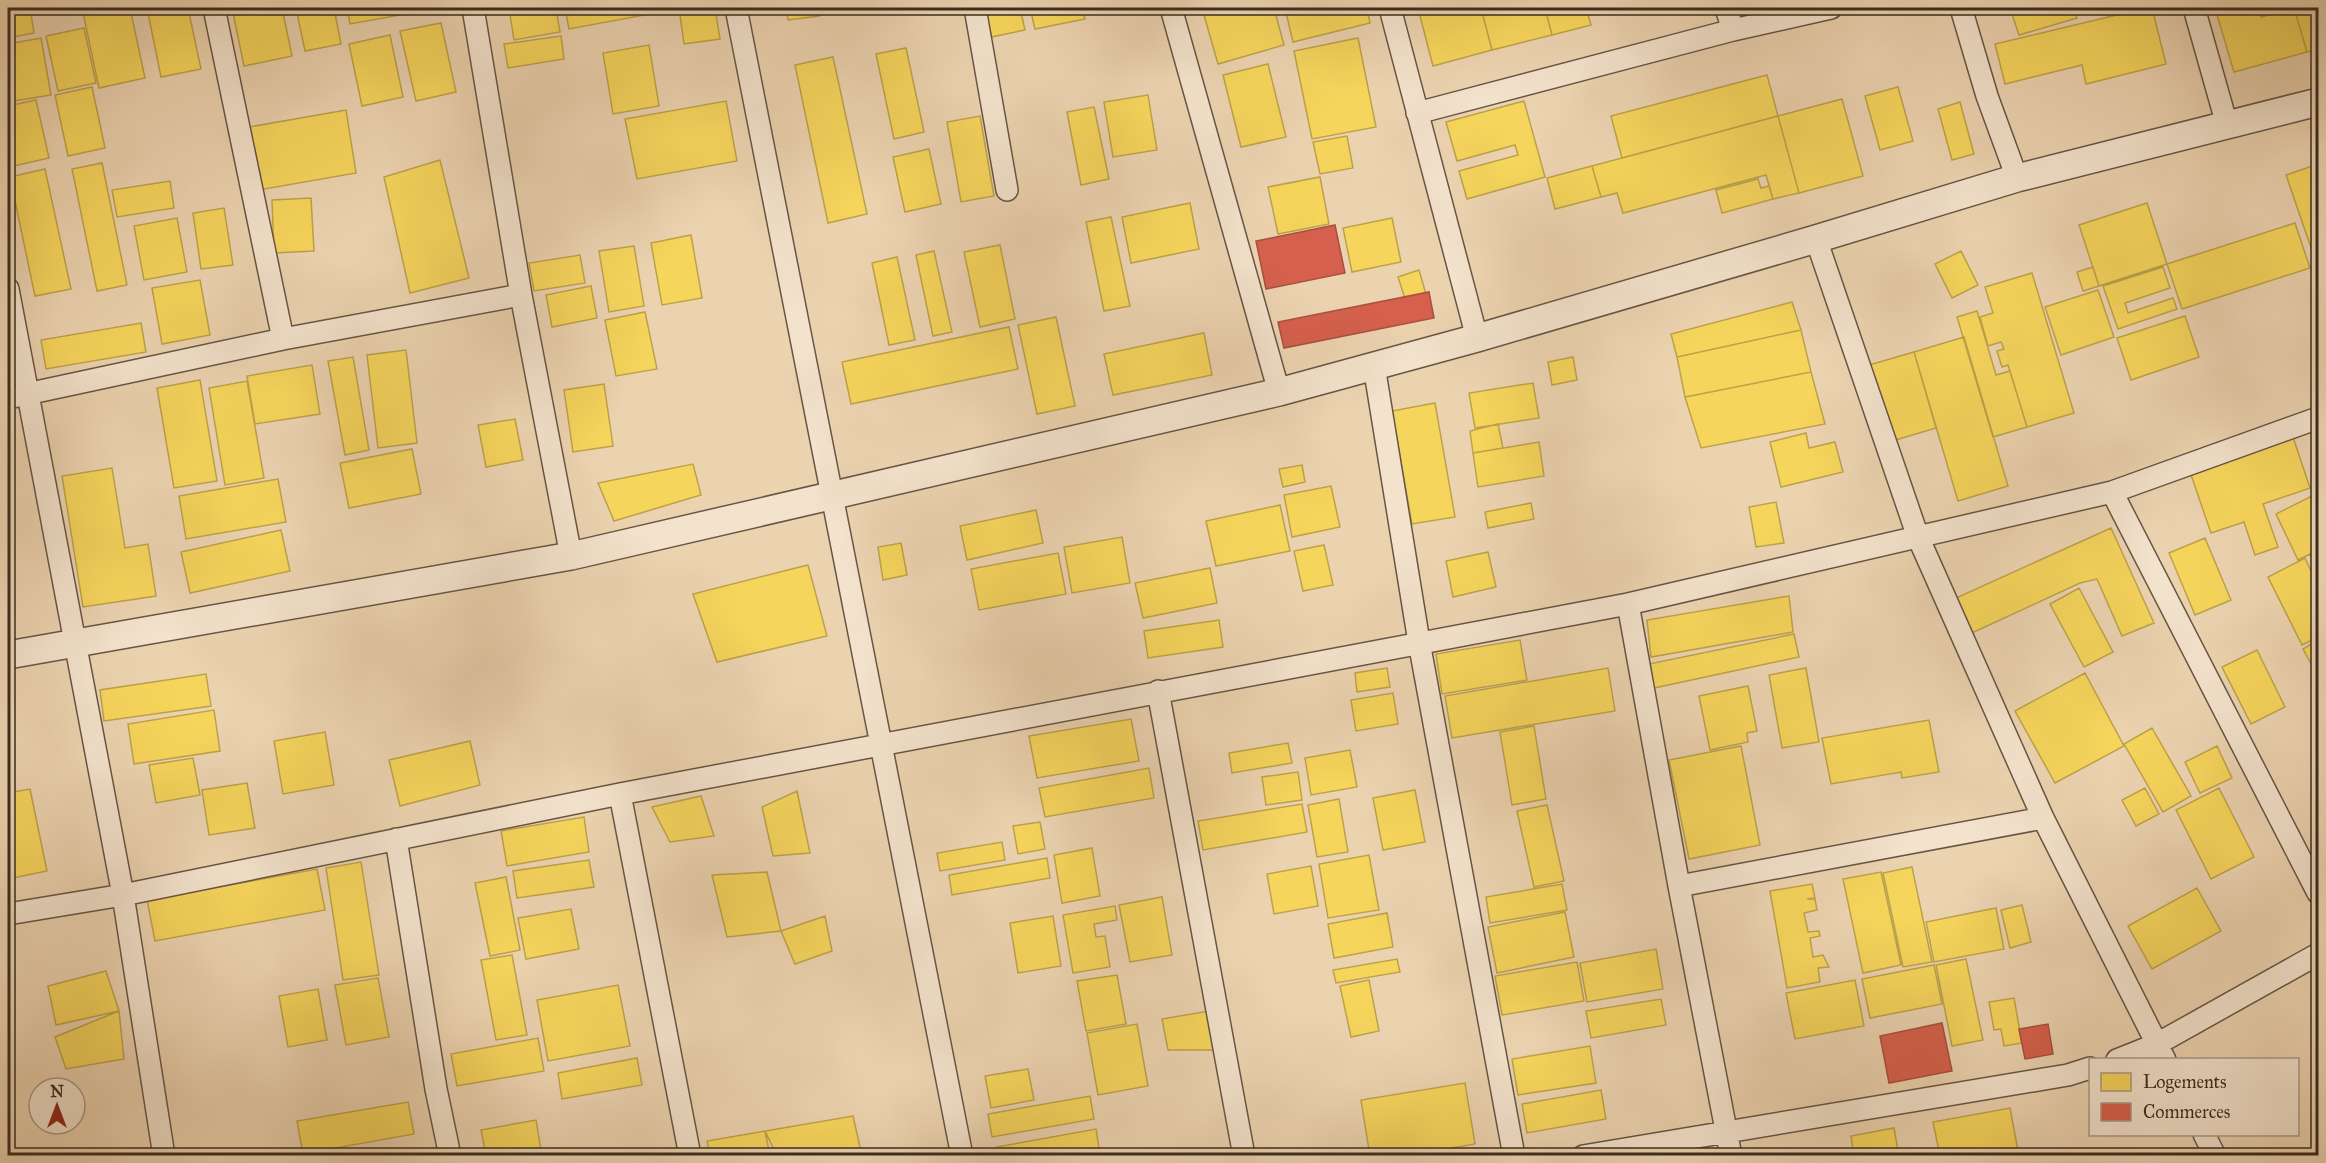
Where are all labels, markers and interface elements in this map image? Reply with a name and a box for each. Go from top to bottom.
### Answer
legend [2089,1058,2299,1136]
text: Logements [2143,1071,2227,1094]
north arrow [27,1076,87,1136]
text: N [50,1082,64,1101]
text: Commerces [2143,1101,2230,1123]

